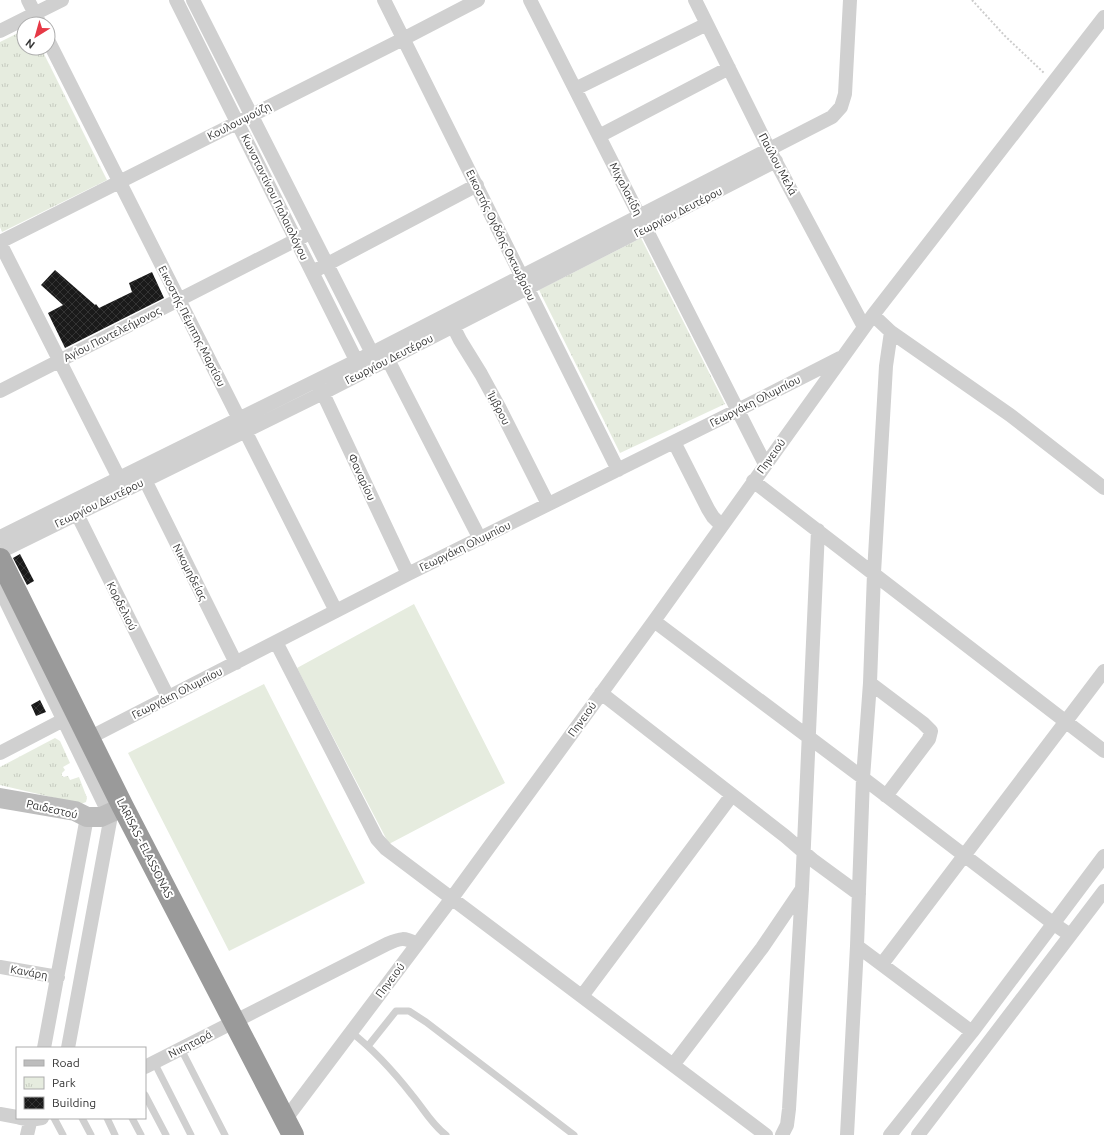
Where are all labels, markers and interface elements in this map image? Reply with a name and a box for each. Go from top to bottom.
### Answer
north arrow [16,16,56,56]
text: N [23,37,37,51]
street label: Κουλουψούζη [205,100,273,142]
street label: Παύλου Μελά [757,131,800,197]
street label: Κωνσταντίνου Παλαιολόγου [239,132,311,262]
street label: Μιχαλακίδη [608,161,644,217]
street label: Εικοστής Ογδόης Οκτωβρίου [463,167,538,303]
street label: Γεωργίου Δευτέρου [632,185,724,239]
street label: Εικοστής Πέμπτης Μαρτίου [155,263,228,389]
street label: Αγίου Παντελεήμονος [61,304,163,365]
street label: Γεωργίου Δευτέρου [343,332,435,386]
street label: Γεωργάκη Ολυμπίου [708,373,802,429]
street label: Ίμβρου [485,388,512,427]
street label: Πηνειού [754,436,788,476]
street label: Φαναρίου [346,452,378,502]
street label: Γεωργίου Δευτέρου [53,476,145,530]
street label: Γεωργάκη Ολυμπίου [417,519,513,573]
street label: Νικομηδείας [170,542,209,603]
street label: Κορδελιού [105,580,139,632]
street label: Γεωργάκη Ολυμπίου [130,665,224,721]
street label: Πηνειού [565,699,599,739]
street label: LARISAS - ELASSONAS [115,796,175,900]
street label: Ραιδεστού [25,797,79,821]
street label: Πηνειού [373,960,407,1000]
street label: Κανάρη [9,963,49,981]
street label: Νικηταρά [166,1028,214,1060]
legend [16,1047,146,1119]
text: Road [52,1056,80,1069]
text: Park [52,1076,76,1089]
text: Building [52,1096,96,1109]

